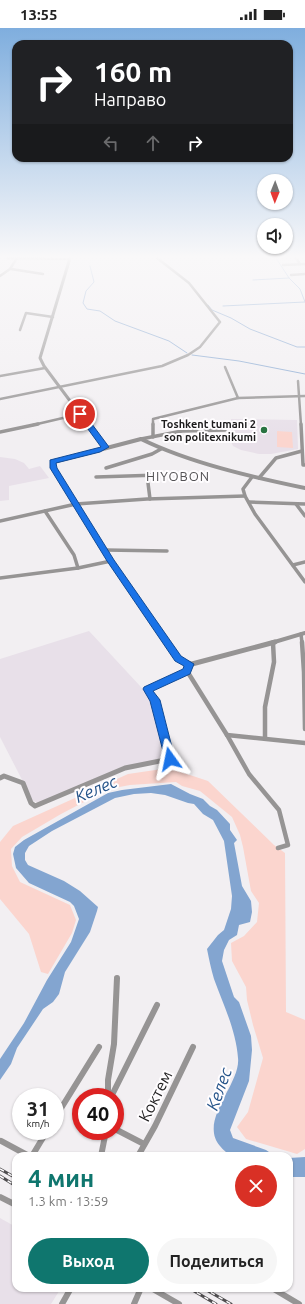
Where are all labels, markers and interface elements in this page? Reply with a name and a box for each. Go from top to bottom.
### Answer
text: 13:55 [20,6,58,23]
icon: right [28,56,80,108]
text: 160 m [94,56,172,87]
text: Направо [94,89,166,109]
icon: left [100,132,122,154]
icon: ahead [142,132,164,154]
icon: right [184,132,206,154]
north arrow [257,174,293,210]
map controls [257,174,293,254]
button: sound [257,218,293,254]
pin [63,397,97,431]
icon: arrive [69,403,91,425]
place label: Toshkent tumani 2 son politexnikumi [161,418,256,443]
marker: Toshkent tumani 2 son politexnikumi [259,425,269,435]
district label: HIYOBON [146,469,210,483]
position arrow [149,738,191,780]
water label: Келес [72,771,120,806]
water label: Келес [202,1065,235,1113]
street label: Коктем [135,1068,175,1124]
speed limit sign: 40 [72,1088,124,1140]
text: 31 [27,1097,49,1120]
text: km/h [26,1118,50,1129]
text: 4 мин [28,1165,94,1192]
button: close [235,1165,277,1207]
text: 1.3 km · 13:59 [28,1194,108,1208]
button: Выход [28,1238,149,1284]
button: Поделиться [157,1238,277,1284]

